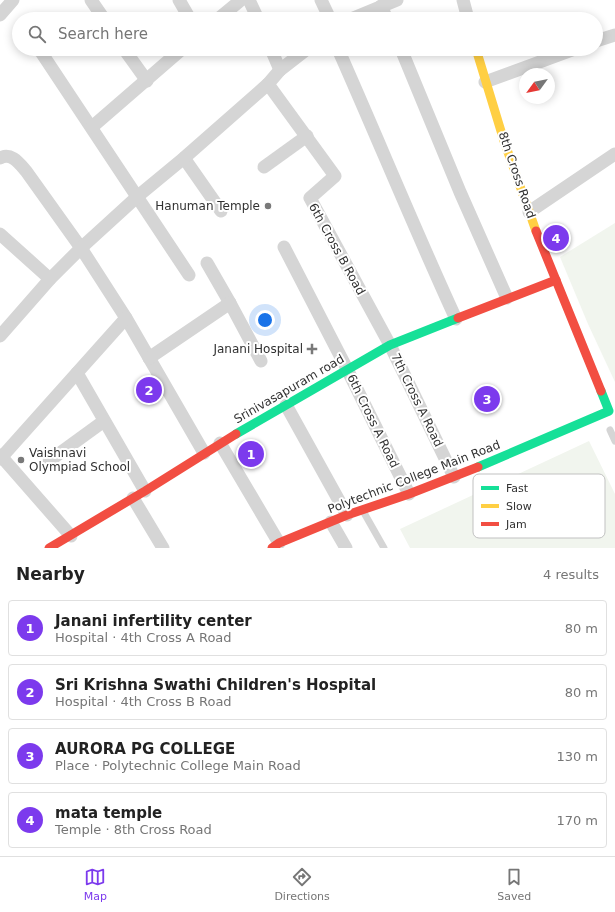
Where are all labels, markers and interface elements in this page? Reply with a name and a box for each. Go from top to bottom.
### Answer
search box [12,12,603,56]
icon: search [26,23,48,45]
text: Search here [58,25,148,43]
north arrow [519,68,555,104]
street label: 8th Cross Road [496,130,538,220]
place label: Hanuman Temple [155,199,260,213]
marker: Hanuman Temple [263,201,273,211]
street label: 6th Cross B Road [306,201,368,297]
pin: 4 [543,223,569,253]
your location [255,310,275,330]
place label: Janani Hospital [212,342,303,356]
marker: Janani Hospital [306,343,318,355]
street label: 7th Cross A Road [388,351,446,449]
street label: Srinivasapuram road [231,352,347,426]
street label: 6th Cross A Road [344,372,402,470]
pin: 2 [136,375,162,405]
pin: 3 [474,384,500,414]
street label: Polytechnic College Main Road [326,438,502,516]
pin: 1 [238,439,264,469]
place label: Vaishnavi Olympiad School [29,446,130,474]
marker: Vaishnavi Olympiad School [16,455,26,465]
legend [473,474,605,538]
text: Fast [506,482,529,495]
text: Slow [506,500,532,513]
text: Jam [505,518,527,531]
text: Nearby [16,564,85,584]
text: 4 results [543,567,599,582]
text: Janani infertility center [55,612,252,630]
text: 1 [25,621,35,636]
text: 80 m [565,621,598,636]
text: Hospital · 4th Cross A Road [55,630,232,645]
text: Sri Krishna Swathi Children's Hospital [55,676,376,694]
text: 2 [25,685,35,700]
text: 80 m [565,685,598,700]
text: Hospital · 4th Cross B Road [55,694,232,709]
text: AURORA PG COLLEGE [55,740,235,758]
text: 3 [25,749,35,764]
text: 130 m [556,749,598,764]
text: Place · Polytechnic College Main Road [55,758,301,773]
text: mata temple [55,804,162,822]
text: 4 [25,813,35,828]
text: 170 m [556,813,598,828]
text: Temple · 8th Cross Road [55,822,212,837]
tab: Map [84,866,107,903]
tab: Directions [274,866,330,903]
tab: Saved [497,866,531,903]

